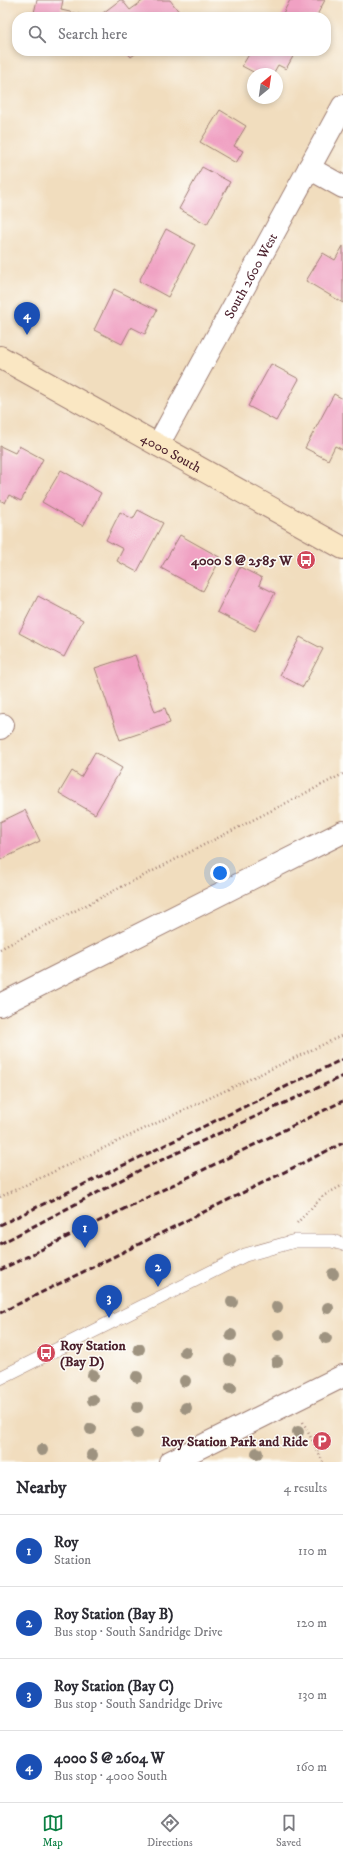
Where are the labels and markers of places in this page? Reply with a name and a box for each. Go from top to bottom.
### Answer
pin: 4 [14,302,40,335]
bus stop icon: 4000 S @ 2585 W [295,549,317,571]
place label: 4000 S @ 2585 W [190,552,293,570]
pin: 1 [72,1215,98,1248]
pin: 2 [145,1254,171,1287]
pin: 3 [96,1285,122,1318]
place label: Roy Station (Bay D) [60,1337,126,1371]
bus stop icon: Roy Station (Bay D) [35,1342,57,1364]
parking icon: Roy Station Park and Ride [311,1430,333,1452]
place label: Roy Station Park and Ride [161,1433,308,1451]

